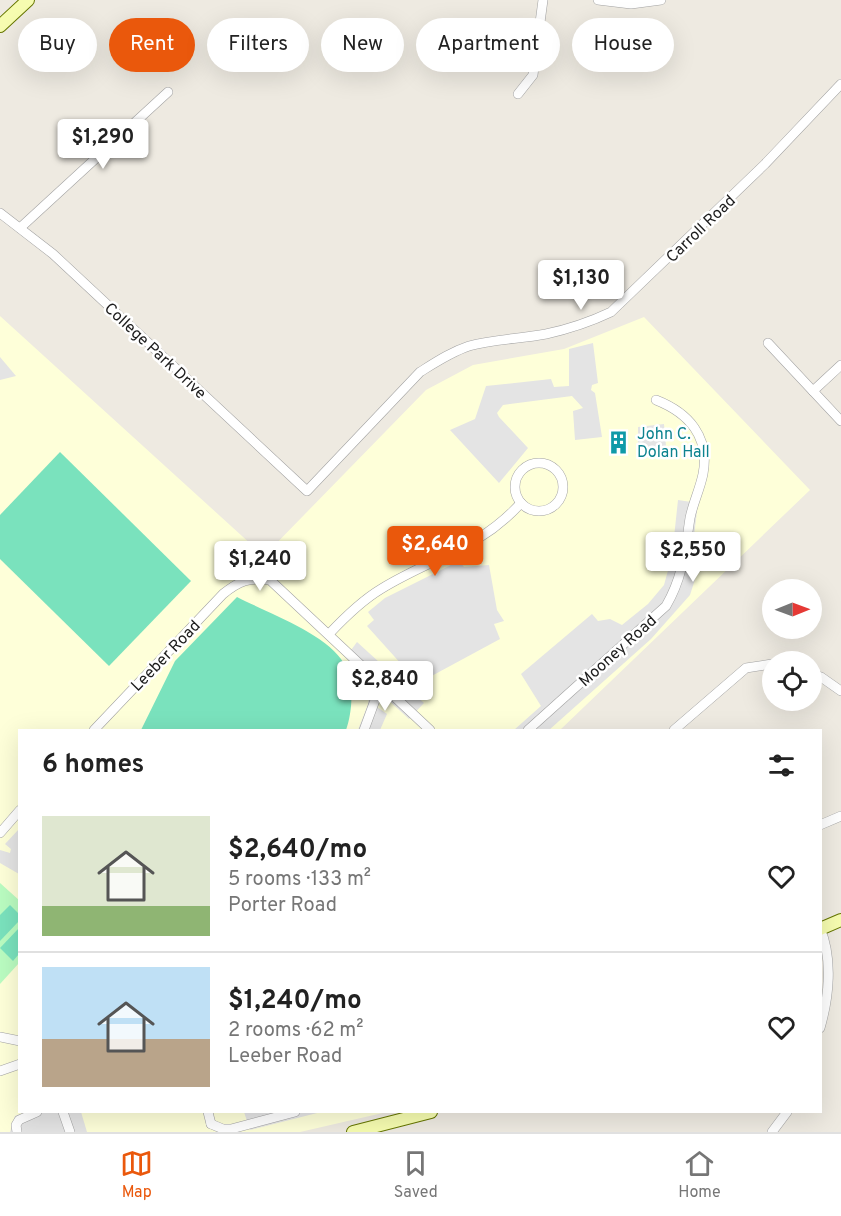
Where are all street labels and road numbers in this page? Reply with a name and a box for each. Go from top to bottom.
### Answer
street label: Carroll Road [662,191,740,268]
street label: College Park Drive [99,299,210,404]
street label: Mooney Road [575,611,661,692]
street label: Leeber Road [127,617,205,696]

